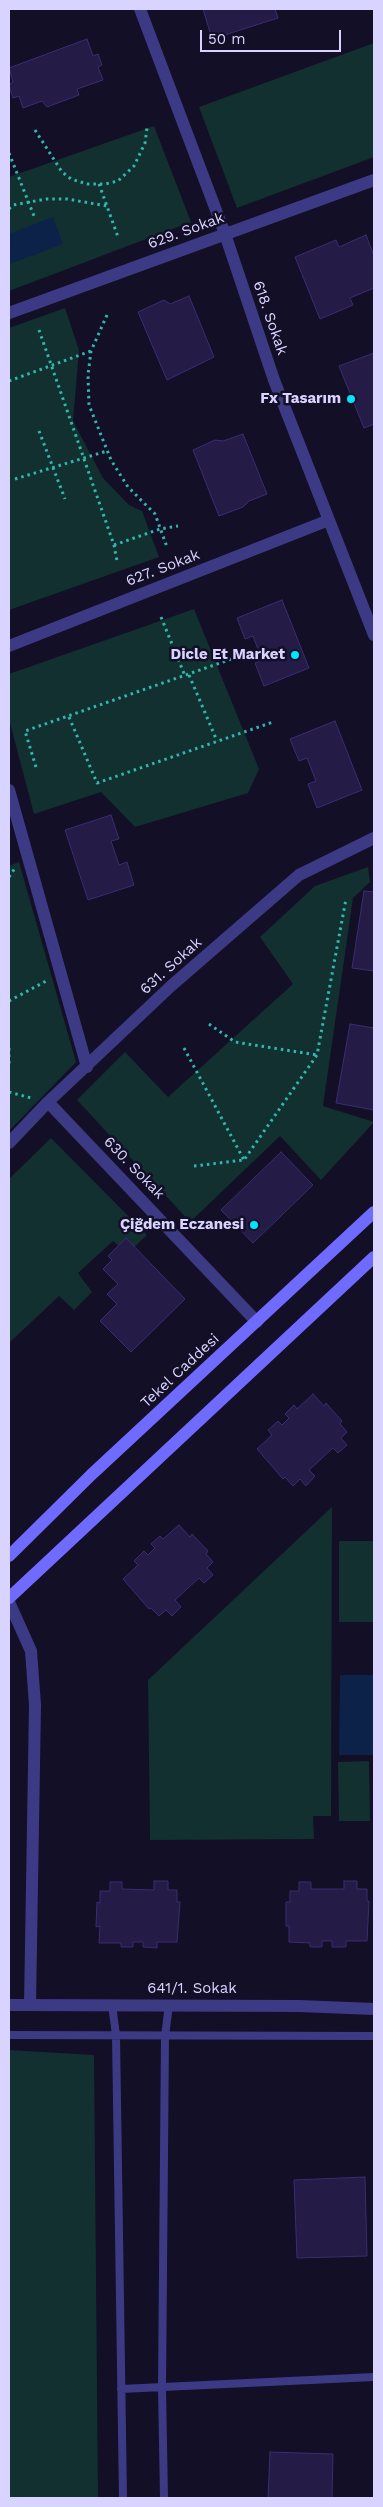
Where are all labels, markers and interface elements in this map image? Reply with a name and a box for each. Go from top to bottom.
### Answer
scale bar [203,20,344,52]
text: 50 m [208,30,245,48]
street label: 629. Sokak [145,209,227,253]
street label: 618. Sokak [249,279,291,357]
place label: Fx Tasarım [260,390,341,408]
marker: Fx Tasarım [345,393,357,405]
street label: 627. Sokak [124,546,202,590]
place label: Dicle Et Market [170,646,285,664]
marker: Dicle Et Market [289,649,301,661]
street label: 631. Sokak [136,934,206,998]
street label: 630. Sokak [100,1133,168,1203]
place label: Çiğdem Eczanesi [120,1216,244,1234]
marker: Çiğdem Eczanesi [248,1219,260,1231]
street label: Tekel Caddesi [137,1330,223,1412]
street label: 641/1. Sokak [147,1980,237,1998]

